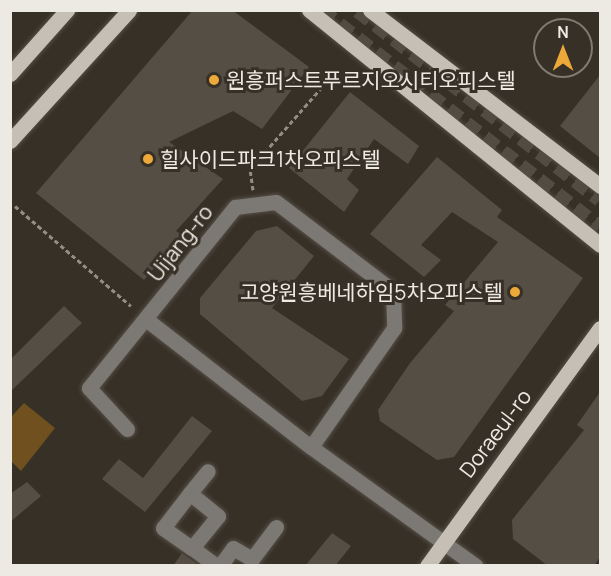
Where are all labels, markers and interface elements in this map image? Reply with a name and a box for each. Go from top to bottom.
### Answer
north arrow [533,18,593,78]
text: N [557,21,569,43]
place label: 원흥퍼스트푸르지오시티오피스텔 [226,67,516,93]
marker: 원흥퍼스트푸르지오시티오피스텔 [207,73,221,87]
place label: 힐사이드파크1차오피스텔 [160,146,381,172]
marker: 힐사이드파크1차오피스텔 [141,152,155,166]
street label: Uijang-ro [142,200,218,286]
place label: 고양원흥베네하임5차오피스텔 [240,279,503,305]
marker: 고양원흥베네하임5차오피스텔 [508,285,522,299]
street label: Doraeul-ro [454,384,536,482]

